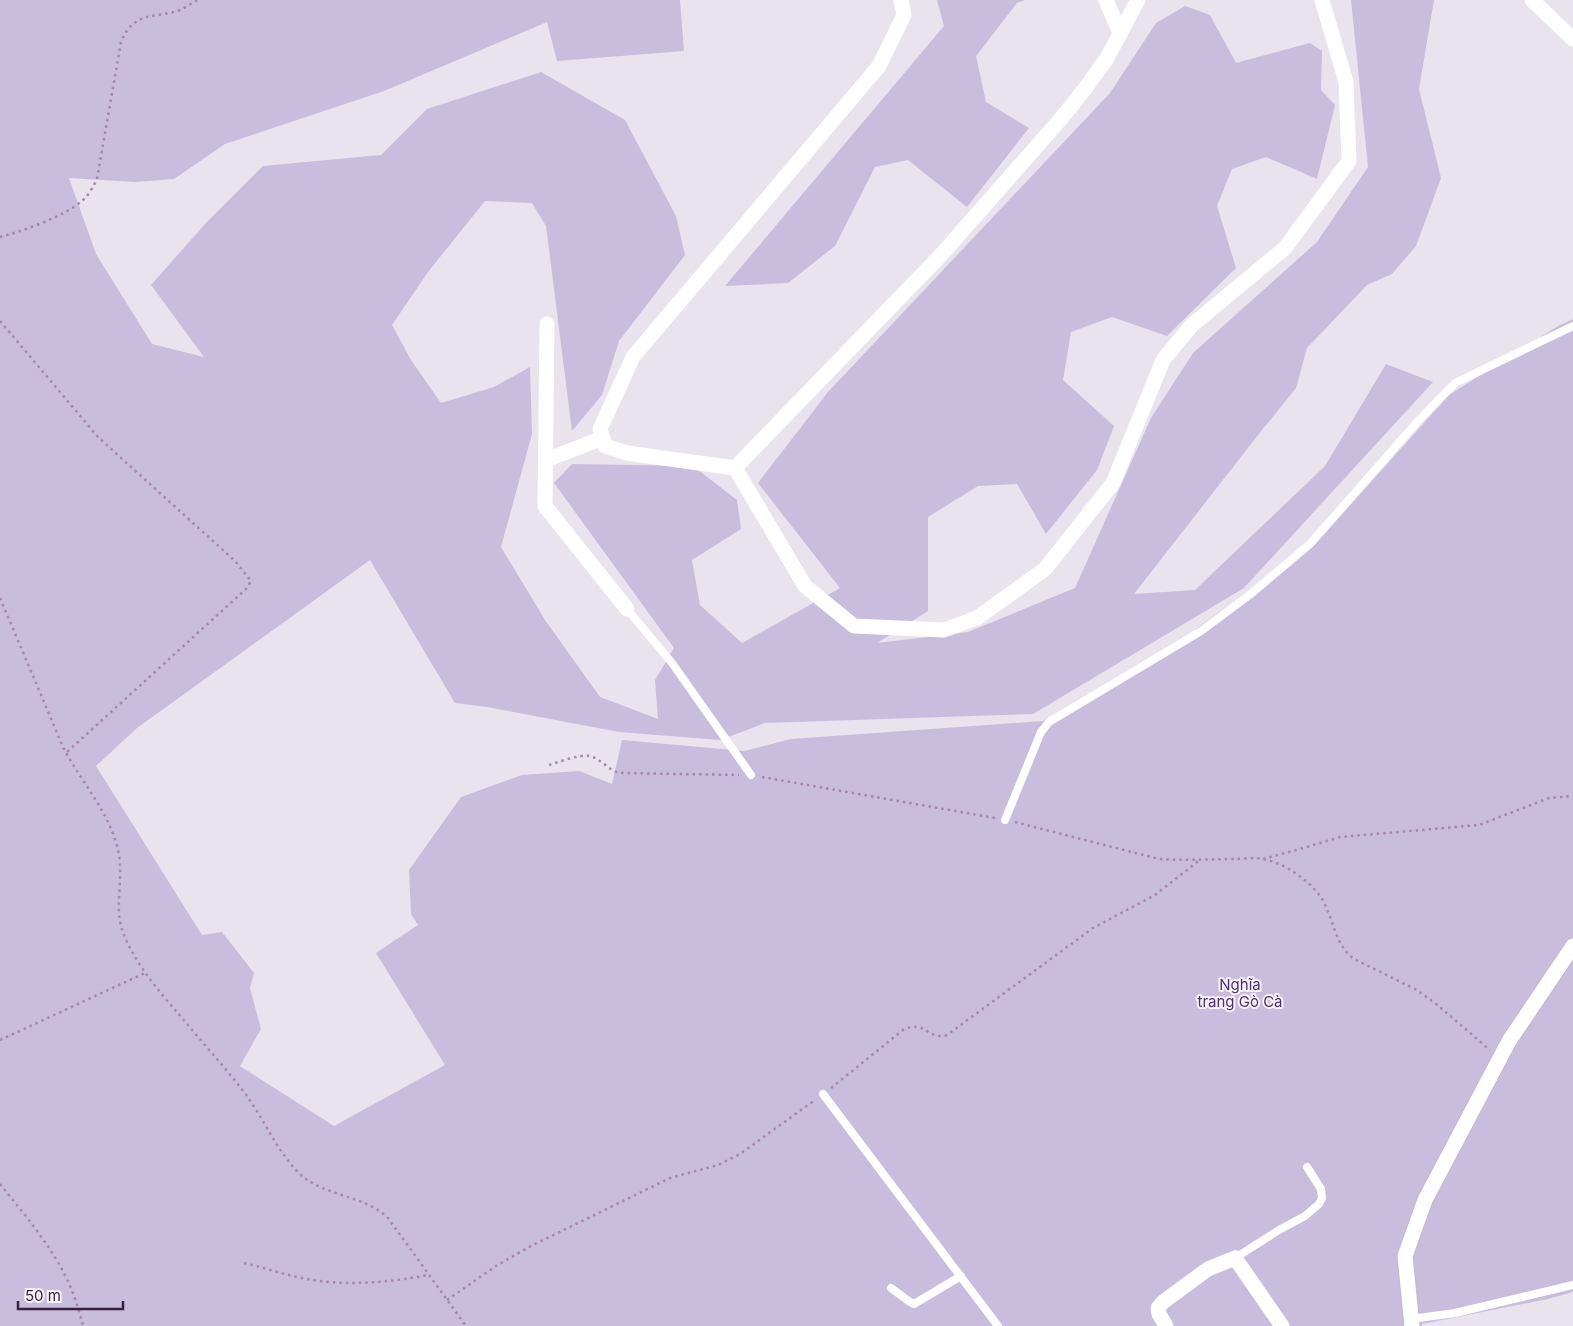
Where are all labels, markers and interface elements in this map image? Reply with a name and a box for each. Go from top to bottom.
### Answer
park label: Nghĩa trang Gò Cà [1197,975,1283,1011]
scale bar [18,1278,122,1310]
text: 50 m [25,1286,61,1305]

